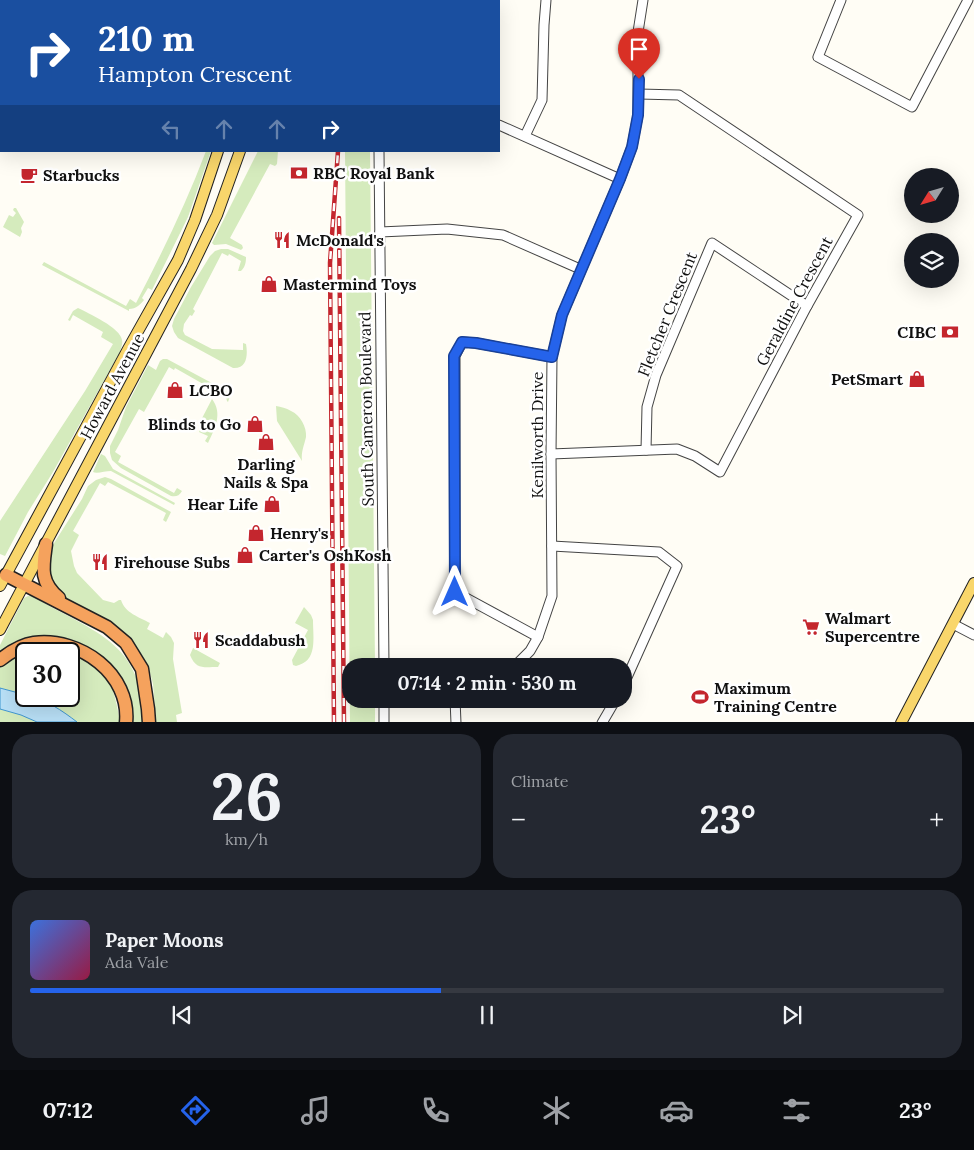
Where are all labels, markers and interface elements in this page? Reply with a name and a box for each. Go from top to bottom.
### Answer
text: 210 m [98,16,195,61]
icon: right [15,20,80,85]
pin [618,28,660,79]
icon: arrive [625,35,653,63]
text: Hampton Crescent [98,60,292,88]
icon: left [157,115,185,143]
icon: ahead [210,115,238,143]
icon: ahead [263,115,291,143]
icon: right [316,115,344,143]
bank icon: RBC Royal Bank [289,163,309,183]
place label: RBC Royal Bank [313,163,435,183]
cafe icon: Starbucks [19,165,39,185]
place label: Starbucks [43,165,120,185]
north arrow [904,168,959,222]
map controls [904,168,959,288]
restaurant icon: McDonald's [272,230,292,250]
place label: McDonald's [296,230,384,250]
street label: Geraldine Crescent [751,232,837,369]
button: layers [904,233,959,288]
street label: Fletcher Crescent [633,248,701,379]
shop icon: Mastermind Toys [259,274,279,294]
place label: Mastermind Toys [283,274,417,294]
street label: South Cameron Boulevard [354,311,378,507]
place label: CIBC [897,322,936,342]
bank icon: CIBC [940,322,960,342]
street label: Howard Avenue [76,329,148,442]
place label: PetSmart [831,369,903,389]
shop icon: PetSmart [907,369,927,389]
street label: Kenilworth Drive [527,371,547,498]
shop icon: LCBO [165,380,185,400]
place label: LCBO [189,380,233,400]
place label: Blinds to Go [148,414,241,434]
shop icon: Blinds to Go [245,414,265,434]
shop icon: Darling Nails & Spa [256,432,276,452]
place label: Darling Nails & Spa [224,454,309,492]
place label: Hear Life [187,494,258,514]
shop icon: Hear Life [262,494,282,514]
shop icon: Henry's [246,523,266,543]
place label: Henry's [270,523,329,543]
shop icon: Carter's OshKosh [235,545,255,565]
place label: Carter's OshKosh [259,545,391,565]
restaurant icon: Firehouse Subs [90,552,110,572]
place label: Firehouse Subs [114,552,230,572]
position arrow [428,565,480,617]
place label: Walmart Supercentre [825,608,920,646]
supermarket icon: Walmart Supercentre [801,617,821,637]
restaurant icon: Scaddabush [191,630,211,650]
place label: Scaddabush [215,630,306,650]
speed limit sign: 30 [15,642,80,707]
text: 07:14 · 2 min · 530 m [398,671,576,695]
place label: Maximum Training Centre [714,678,837,716]
sports icon: Maximum Training Centre [690,687,710,707]
text: 26 [210,755,283,838]
text: Climate [511,771,568,791]
text: 23° [699,795,756,843]
text: − [511,802,526,838]
text: + [929,802,944,838]
text: km/h [225,829,268,849]
text: Paper Moons [105,928,224,952]
text: Ada Vale [105,952,168,972]
icon: previous [168,1001,196,1029]
icon: pause [473,1001,501,1029]
icon: next [778,1001,806,1029]
icon: directions [178,1093,213,1128]
icon: music [298,1093,333,1128]
icon: phone [418,1093,453,1128]
icon: climate [539,1093,574,1128]
icon: car [659,1093,694,1128]
icon: filters [779,1093,814,1128]
text: 07:12 [43,1096,93,1124]
text: 23° [899,1096,931,1124]

